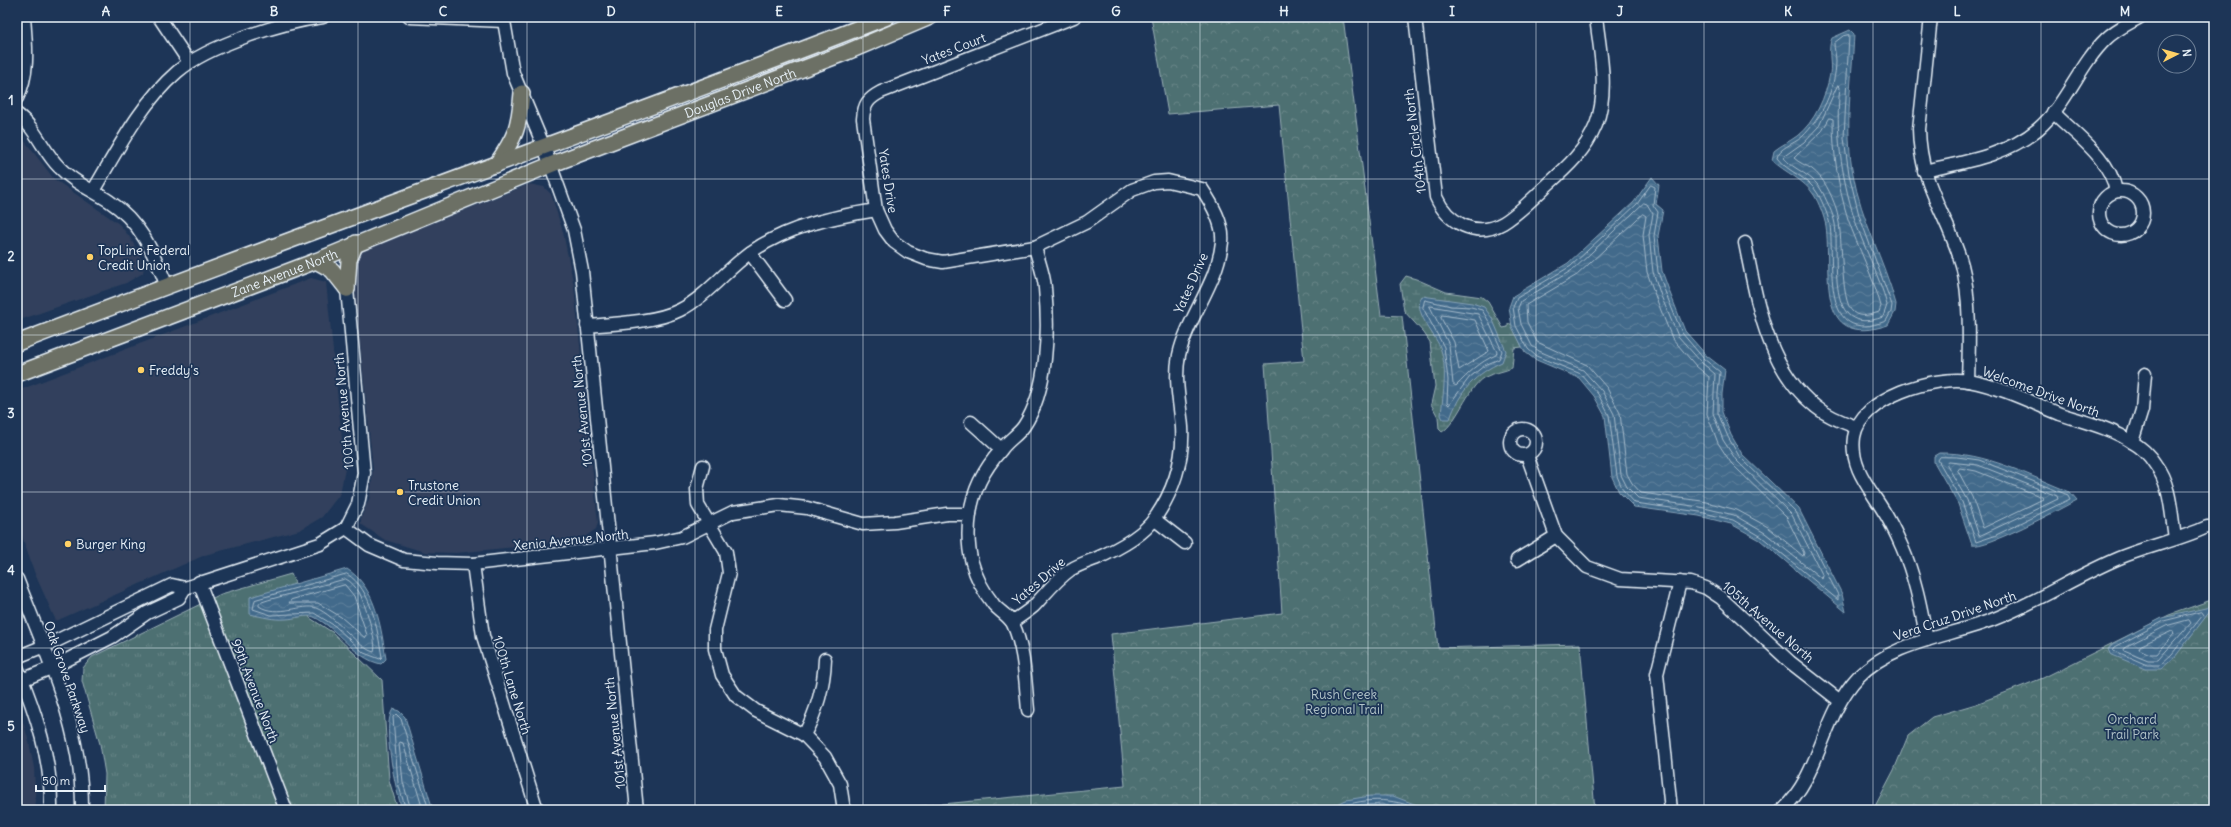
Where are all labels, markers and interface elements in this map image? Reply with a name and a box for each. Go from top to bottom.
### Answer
text: A [102,3,111,20]
text: B [270,3,279,20]
text: C [439,3,448,20]
text: D [606,3,616,20]
text: E [775,3,783,20]
text: F [943,3,951,20]
text: G [1111,3,1121,20]
text: H [1279,3,1289,20]
text: I [1449,3,1455,20]
text: J [1617,3,1624,20]
text: K [1784,3,1793,20]
text: L [1953,3,1961,20]
text: M [2120,3,2130,20]
street label: Yates Court [920,29,989,69]
north arrow [2157,34,2197,74]
text: N [2180,48,2194,57]
street label: Douglas Drive North [682,64,799,122]
street label: 104th Circle North [1400,87,1430,195]
text: 1 [8,92,14,109]
street label: Yates Drive [875,148,901,214]
place label: TopLine Federal Credit Union [98,242,190,274]
street label: Zane Avenue North [229,244,341,301]
text: 2 [7,248,15,265]
street label: Yates Drive [1170,250,1212,316]
marker: TopLine Federal Credit Union [85,252,95,262]
street label: 100th Avenue North [330,351,358,470]
street label: 101st Avenue North [568,354,596,468]
place label: Freddy's [149,362,199,379]
street label: Welcome Drive North [1980,363,2103,421]
marker: Freddy's [136,365,146,375]
text: 3 [7,405,15,422]
place label: Trustone Credit Union [408,477,481,509]
marker: Trustone Credit Union [395,487,405,497]
street label: Xenia Avenue North [513,525,630,555]
place label: Burger King [76,536,146,553]
marker: Burger King [63,539,73,549]
street label: Yates Drive [1009,553,1069,609]
text: 4 [7,562,15,579]
street label: 105th Avenue North [1719,577,1818,667]
street label: Vera Cruz Drive North [1892,587,2019,645]
street label: Oak Grove Parkway [40,619,94,735]
street label: 100th Lane North [489,633,535,737]
street label: 99th Avenue North [227,637,283,746]
street label: 101st Avenue North [601,676,629,790]
park label: Rush Creek Regional Trail [1305,686,1383,718]
park label: Orchard Trail Park [2105,711,2160,743]
text: 5 [7,718,15,735]
scale bar [36,767,105,793]
text: 50 m [42,773,71,788]

